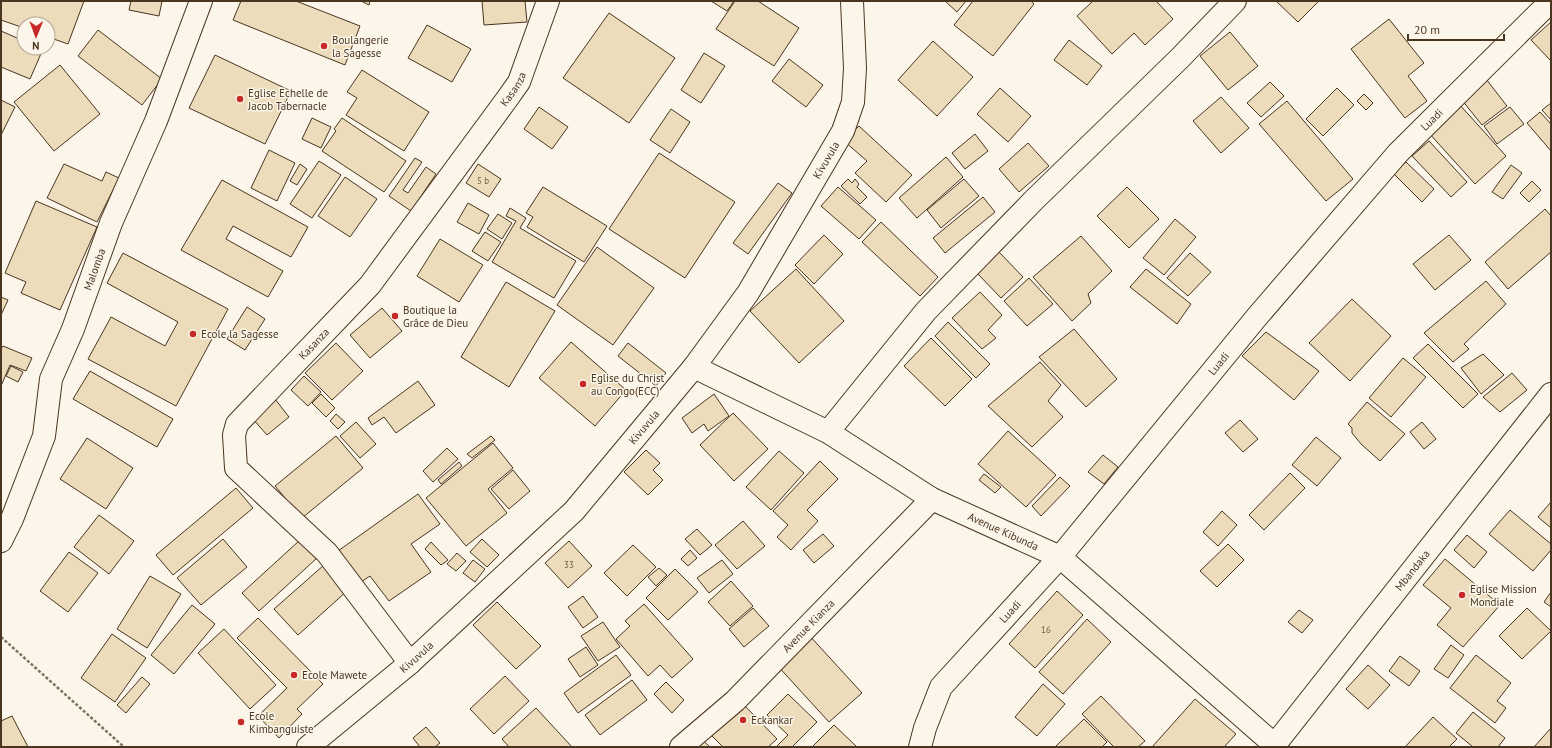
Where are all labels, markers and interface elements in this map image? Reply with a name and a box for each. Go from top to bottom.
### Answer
north arrow [16,16,56,56]
scale bar [1408,16,1504,42]
text: 20 m [1414,22,1440,37]
place label: Boulangerie la Sagesse [332,33,389,60]
text: N [32,39,40,53]
marker: Boulangerie la Sagesse [319,41,329,51]
street label: Kasanza [497,70,529,109]
place label: Eglise Echelle de Jacob Tabernacle [247,86,328,113]
marker: Eglise Echelle de Jacob Tabernacle [235,94,245,104]
street label: Luadi [1418,106,1446,134]
street label: Kivuvula [810,139,842,181]
house number: 5 b [477,175,489,186]
street label: Malomba [80,246,108,292]
place label: Boutique la Grâce de Dieu [403,303,468,330]
marker: Boutique la Grâce de Dieu [390,311,400,321]
street label: Kasanza [296,325,332,362]
place label: Ecole la Sagesse [201,327,279,341]
marker: Ecole la Sagesse [188,329,198,339]
street label: Luadi [1205,349,1232,378]
place label: Eglise du Christ au Congo(ECC) [591,371,665,398]
marker: Eglise du Christ au Congo(ECC) [578,379,588,389]
street label: Kivuvula [625,407,662,447]
street label: Avenue Kibunda [966,509,1041,553]
street label: Mbandaka [1392,547,1433,594]
house number: 33 [564,559,574,570]
place label: Eglise Mission Mondiale [1470,582,1537,609]
marker: Eglise Mission Mondiale [1457,590,1467,600]
street label: Avenue Kianza [779,596,837,655]
street label: Luadi [996,597,1024,626]
house number: 16 [1041,624,1051,635]
street label: Kivuvula [397,638,436,676]
place label: Ecole Mawete [302,668,368,682]
marker: Ecole Mawete [289,670,299,680]
place label: Ecole Kimbanguiste [249,709,314,736]
place label: Eckankar [751,713,793,727]
marker: Eckankar [738,715,748,725]
marker: Ecole Kimbanguiste [236,717,246,727]

